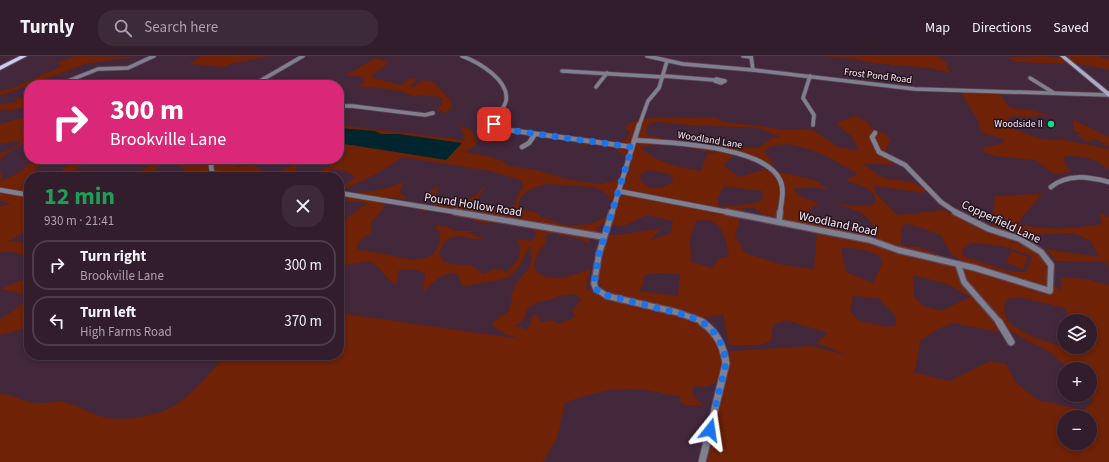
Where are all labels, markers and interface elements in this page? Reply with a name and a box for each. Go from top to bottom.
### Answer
search box [98,10,378,46]
text: Turnly [20,14,74,41]
icon: search [112,17,134,39]
text: Search here [144,17,218,38]
text: Map [925,18,950,38]
text: Directions [972,18,1031,38]
text: Saved [1053,18,1089,38]
street label: Frost Pond Road [843,65,913,87]
text: 300 m [110,90,184,130]
icon: right [44,96,96,148]
pin [477,107,511,141]
icon: arrive [483,113,505,135]
place label: Woodside II [994,117,1043,131]
marker: Woodside II [1046,119,1056,129]
text: Brookville Lane [110,127,226,152]
street label: Woodland Lane [677,128,743,152]
text: 12 min [44,179,115,214]
button: close [282,185,324,227]
street label: Pound Hollow Road [423,189,523,221]
street label: Copperfield Lane [959,196,1043,248]
street label: Woodland Road [797,207,879,241]
text: 930 m · 21:41 [44,212,114,230]
text: Turn right [80,246,146,267]
icon: right [46,254,68,276]
text: 300 m [284,255,322,276]
text: Brookville Lane [80,267,164,285]
text: Turn left [80,302,136,323]
icon: left [46,310,68,332]
text: 370 m [284,311,322,332]
map controls [1057,314,1097,450]
button: layers [1057,314,1097,354]
text: High Farms Road [80,323,172,341]
button: + [1057,362,1097,402]
position arrow [689,409,731,451]
button: − [1057,410,1097,450]

